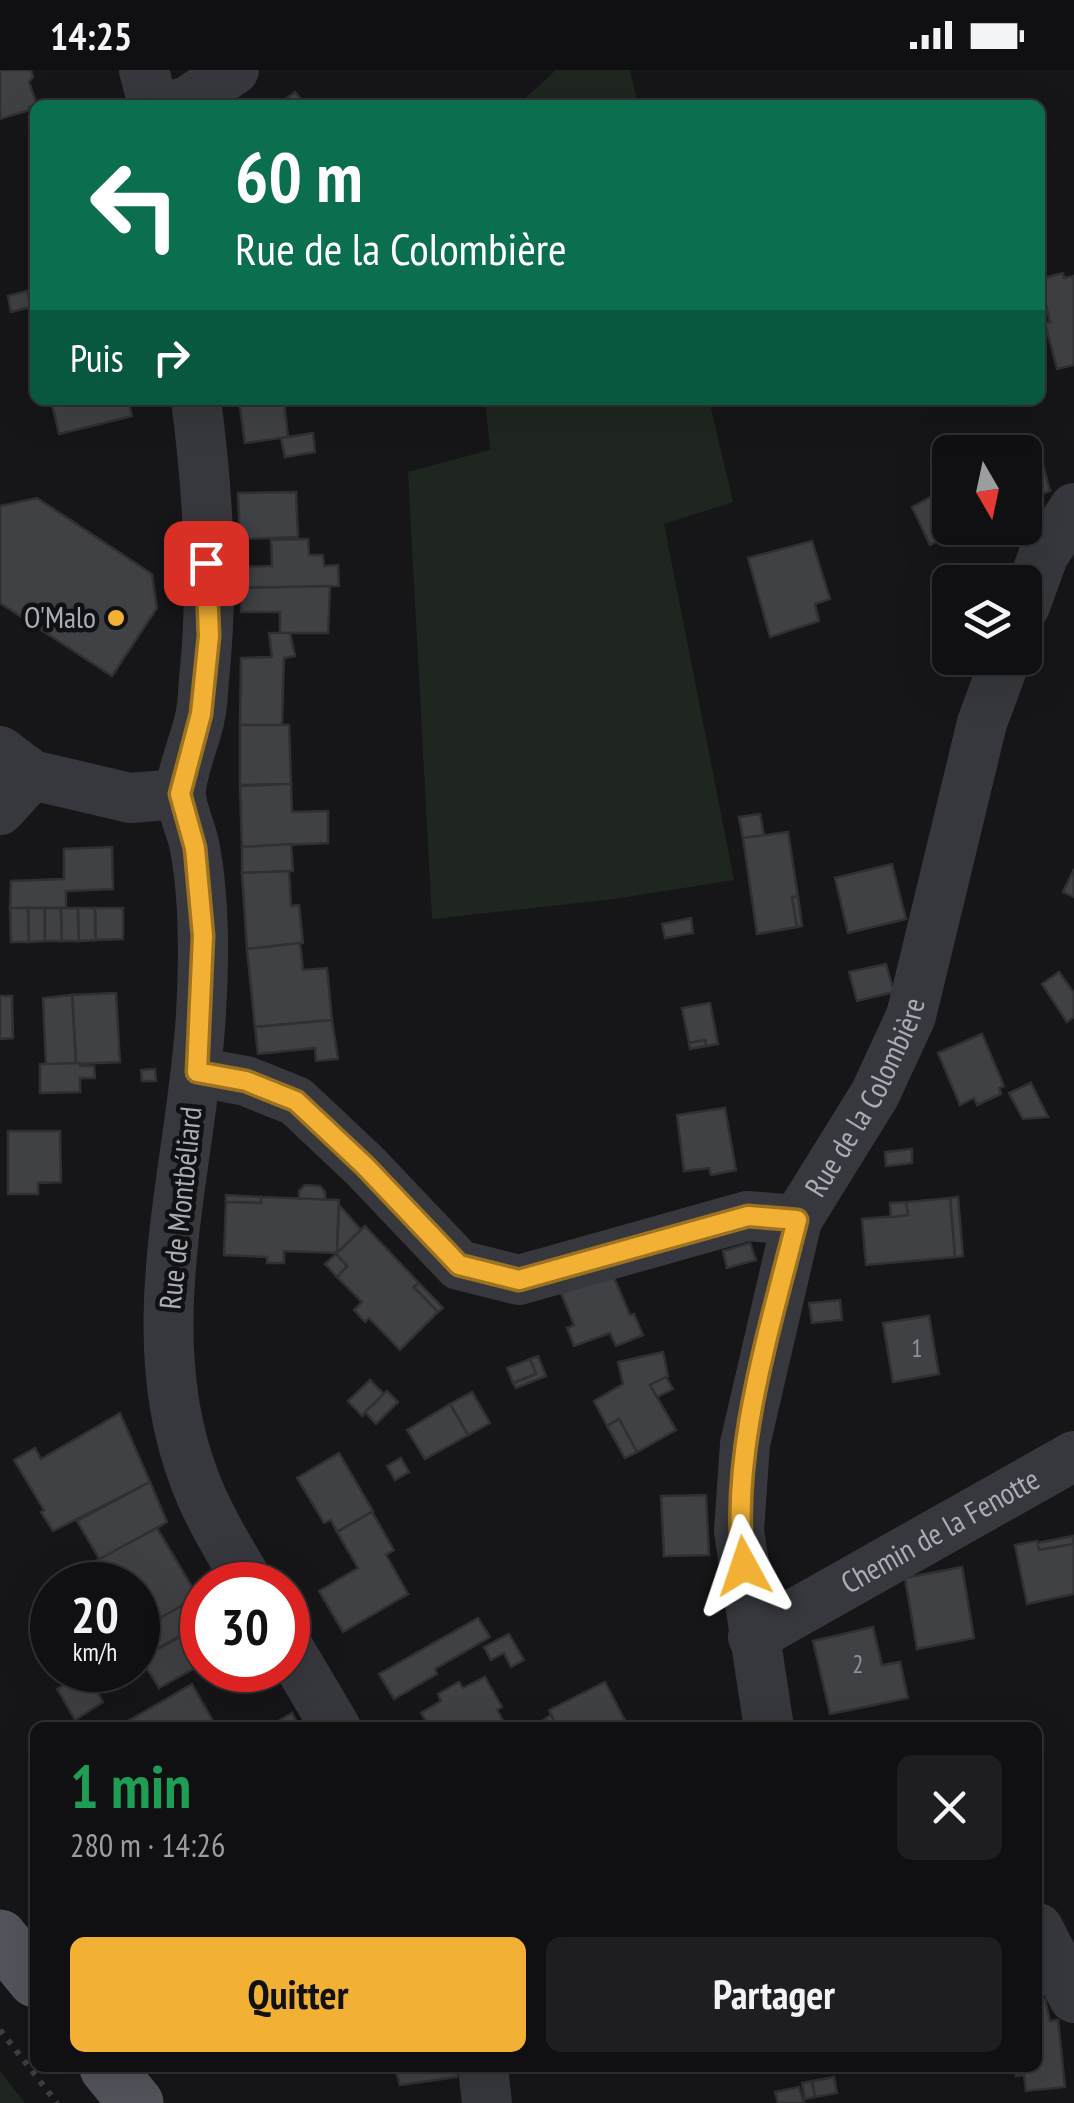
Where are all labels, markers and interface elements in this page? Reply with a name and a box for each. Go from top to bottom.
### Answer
text: 14:25 [50,11,132,60]
text: 60 m [235,131,363,221]
icon: left [70,140,200,270]
text: Rue de la Colombière [235,219,567,277]
icon: right [144,330,199,385]
text: Puis [70,333,124,382]
north arrow [932,435,1042,545]
map controls [932,435,1042,675]
pin [164,521,249,606]
icon: arrive [179,536,234,591]
button: layers [932,565,1042,675]
place label: O'Malo [24,597,96,636]
marker: O'Malo [105,607,127,629]
street label: Rue de la Colombière [795,994,933,1203]
street label: Rue de Montbéliard [149,1105,210,1311]
house number: 1 [911,1332,923,1364]
street label: Chemin de la Fenotte [833,1459,1046,1602]
position arrow [692,1514,796,1618]
speed limit sign: 30 [180,1562,310,1692]
text: 20 [71,1582,119,1647]
text: km/h [73,1636,117,1668]
house number: 2 [852,1648,864,1680]
text: 1 min [70,1747,191,1825]
button: close [897,1755,1002,1860]
text: 280 m · 14:26 [70,1824,225,1866]
button: Quitter [70,1937,526,2052]
button: Partager [546,1937,1002,2052]

